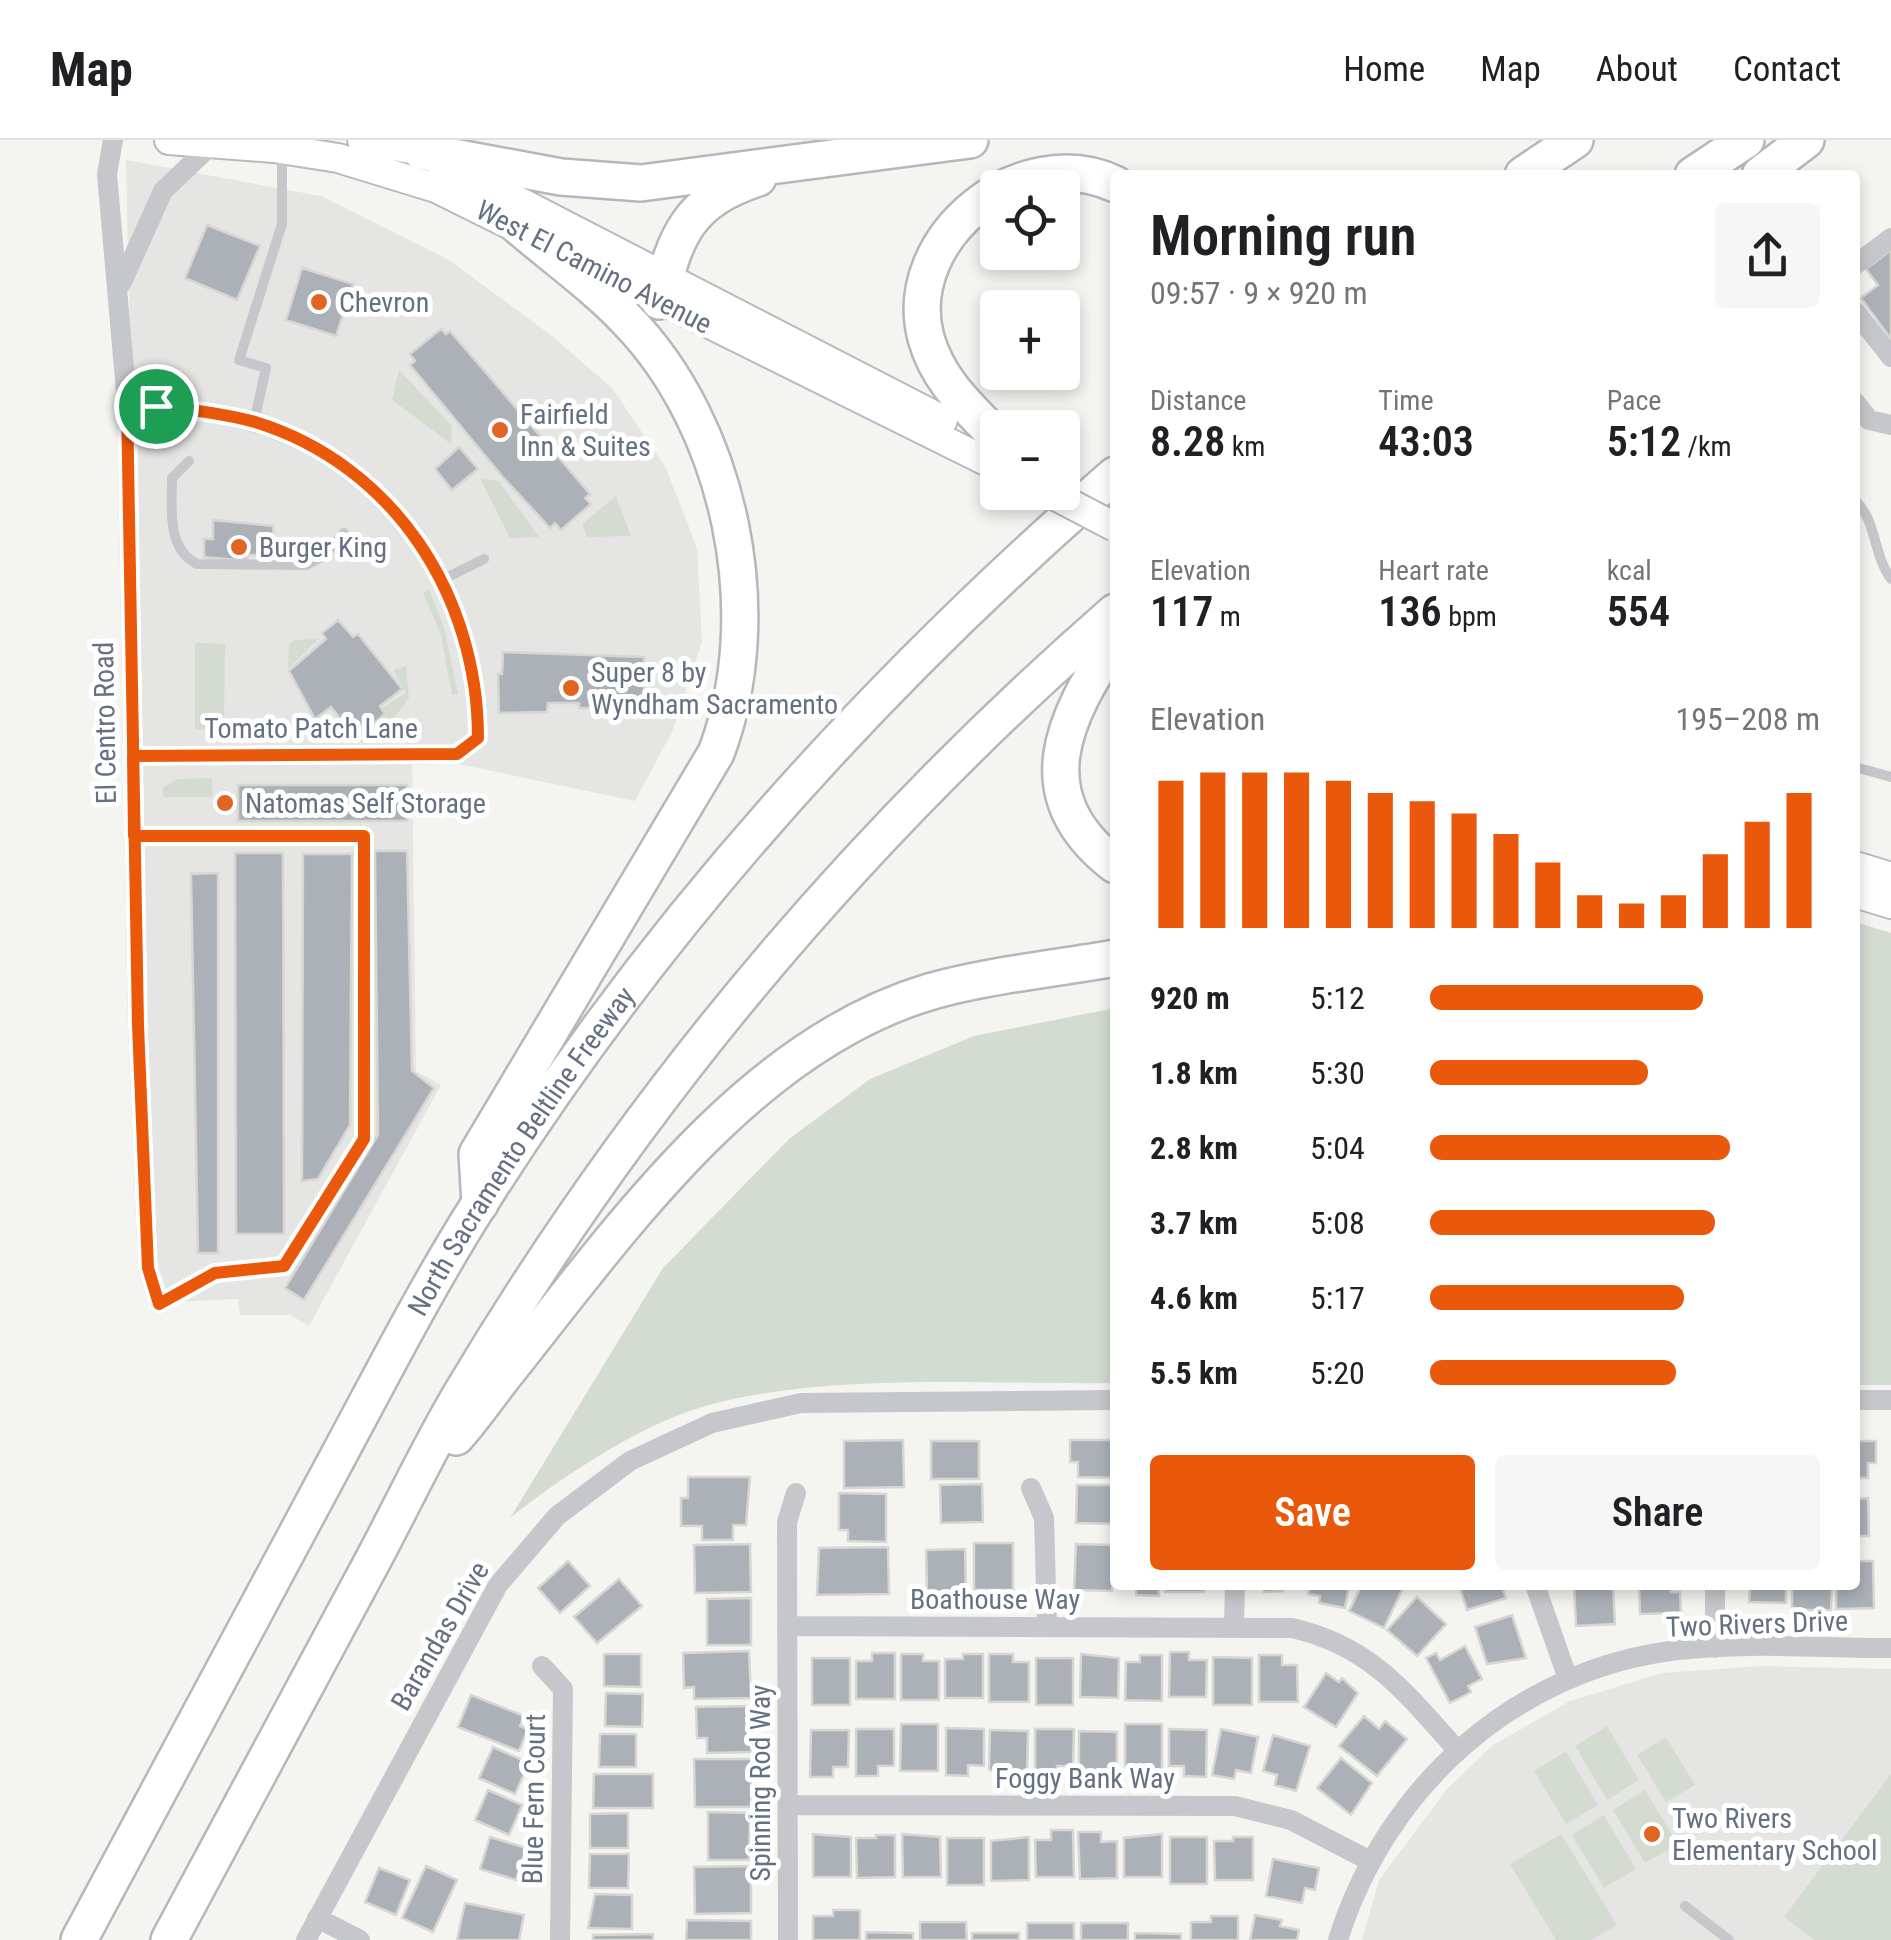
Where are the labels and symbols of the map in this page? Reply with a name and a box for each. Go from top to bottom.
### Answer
street label: West El Camino Avenue [471,193,717,341]
place label: Chevron [339,286,429,319]
marker: Chevron [308,291,330,313]
pin [114,364,199,449]
place label: Fairfield Inn & Suites [520,398,651,463]
marker: Fairfield Inn & Suites [489,419,511,441]
place label: Burger King [259,531,387,564]
marker: Burger King [228,536,250,558]
street label: El Centro Road [87,641,123,805]
place label: Super 8 by Wyndham Sacramento [591,656,838,721]
marker: Super 8 by Wyndham Sacramento [560,677,582,699]
street label: Tomato Patch Lane [204,712,418,745]
place label: Natomas Self Storage [245,787,486,820]
marker: Natomas Self Storage [214,792,236,814]
street label: North Sacramento Beltline Freeway [401,980,641,1321]
street label: Barandas Drive [384,1556,496,1716]
street label: Boathouse Way [910,1583,1080,1616]
street label: Two Rivers Drive [1665,1604,1849,1644]
street label: Spinning Rod Way [744,1684,777,1882]
street label: Blue Fern Court [516,1713,552,1885]
street label: Foggy Bank Way [995,1762,1175,1795]
place label: Two Rivers Elementary School [1672,1802,1877,1867]
marker: Two Rivers Elementary School [1641,1823,1663,1845]

